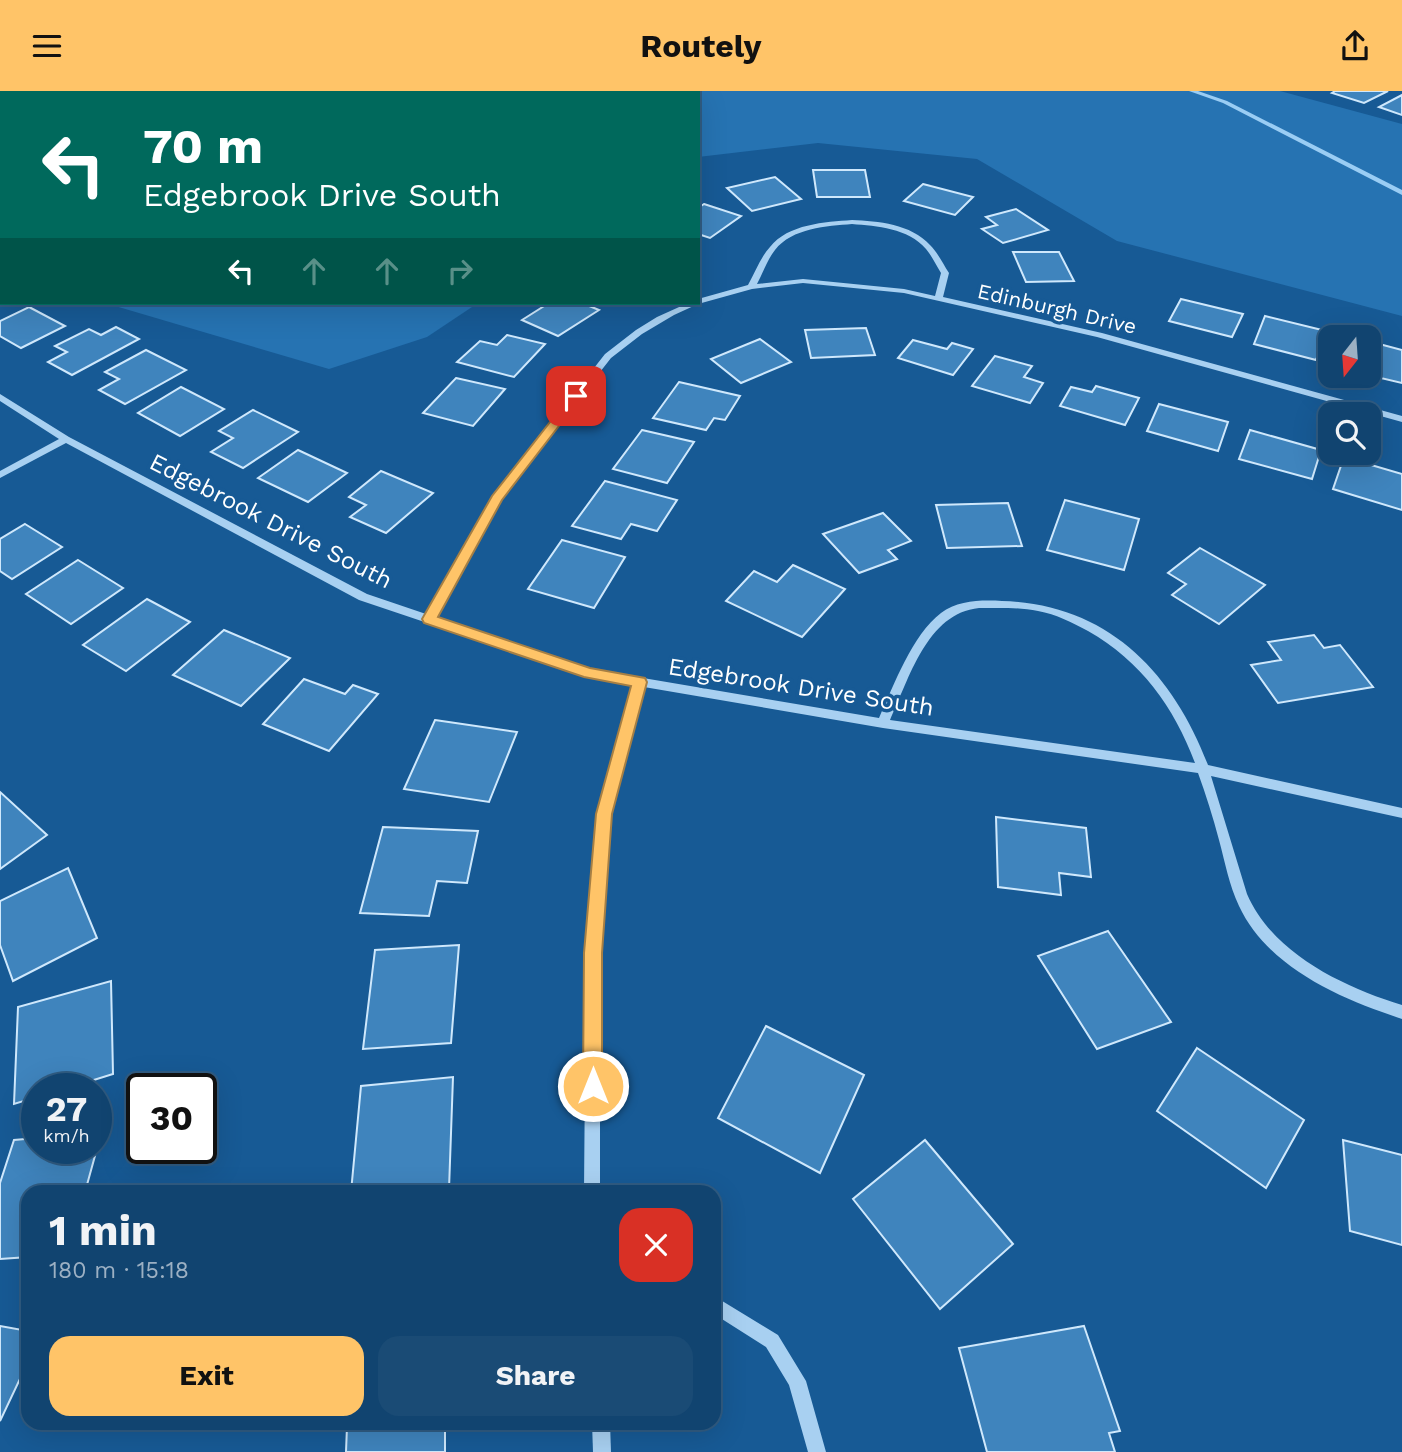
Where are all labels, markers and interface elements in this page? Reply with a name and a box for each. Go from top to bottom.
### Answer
icon: menu [28,27,66,65]
text: Routely [640,27,762,65]
icon: share [1336,27,1374,65]
text: 70 m [143,117,263,175]
icon: left [28,119,119,210]
text: Edgebrook Drive South [143,176,501,214]
icon: left [222,252,260,290]
icon: ahead [295,252,333,290]
icon: ahead [368,252,406,290]
icon: right [441,252,479,290]
street label: Edinburgh Drive [975,278,1139,339]
north arrow [1318,325,1381,389]
map controls [1318,325,1381,465]
pin [546,366,606,426]
icon: arrive [557,377,595,415]
button: search [1318,402,1381,465]
street label: Edgebrook Drive South [145,448,397,594]
street label: Edgebrook Drive South [666,652,936,722]
position arrow [556,1049,630,1123]
speed limit sign: 30 [126,1073,217,1164]
text: 27 [46,1088,87,1130]
text: km/h [43,1125,90,1146]
text: 1 min [49,1206,157,1255]
button: close [619,1208,693,1282]
text: 180 m · 15:18 [49,1257,189,1284]
button: Exit [49,1336,364,1416]
button: Share [378,1336,693,1416]

